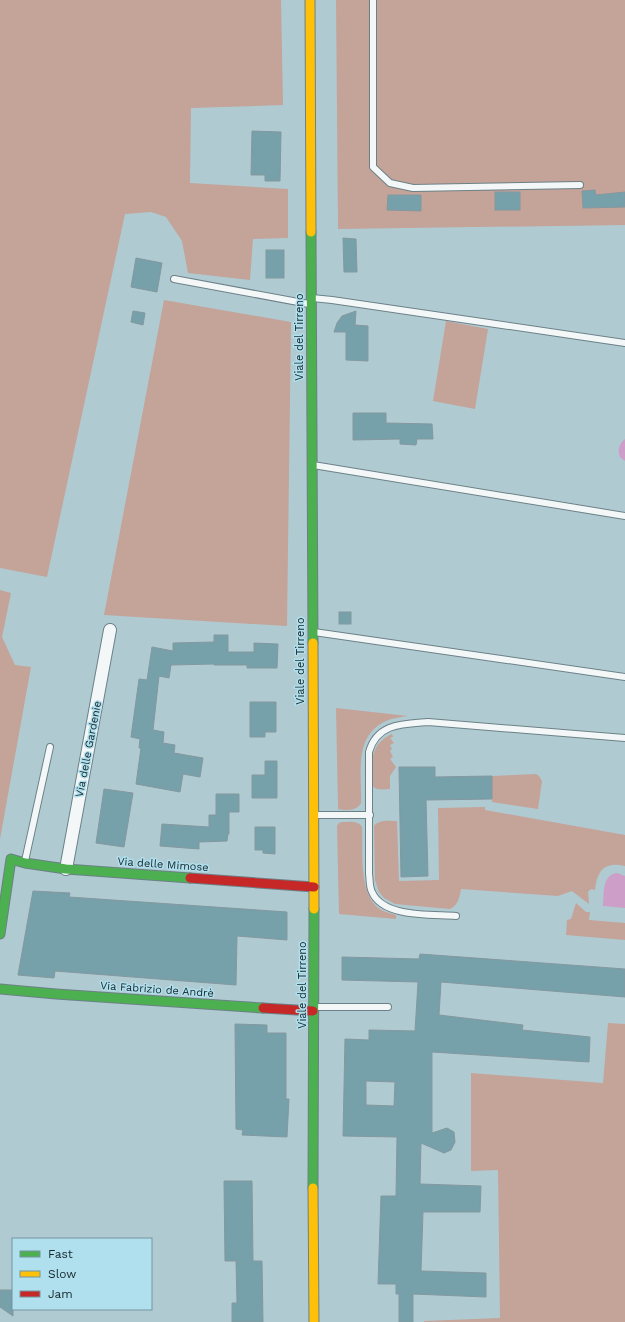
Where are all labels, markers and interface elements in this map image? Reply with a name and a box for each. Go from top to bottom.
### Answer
street label: Viale del Tirreno [293,293,306,381]
street label: Viale del Tirreno [294,617,307,705]
street label: Via delle Gardenie [73,700,104,798]
street label: Via delle Mimose [117,855,209,874]
street label: Viale del Tirreno [296,941,309,1029]
street label: Via Fabrizio de Andrè [100,979,214,1000]
legend [12,1238,152,1310]
text: Fast [48,1247,73,1261]
text: Slow [48,1267,76,1281]
text: Jam [48,1287,73,1301]

